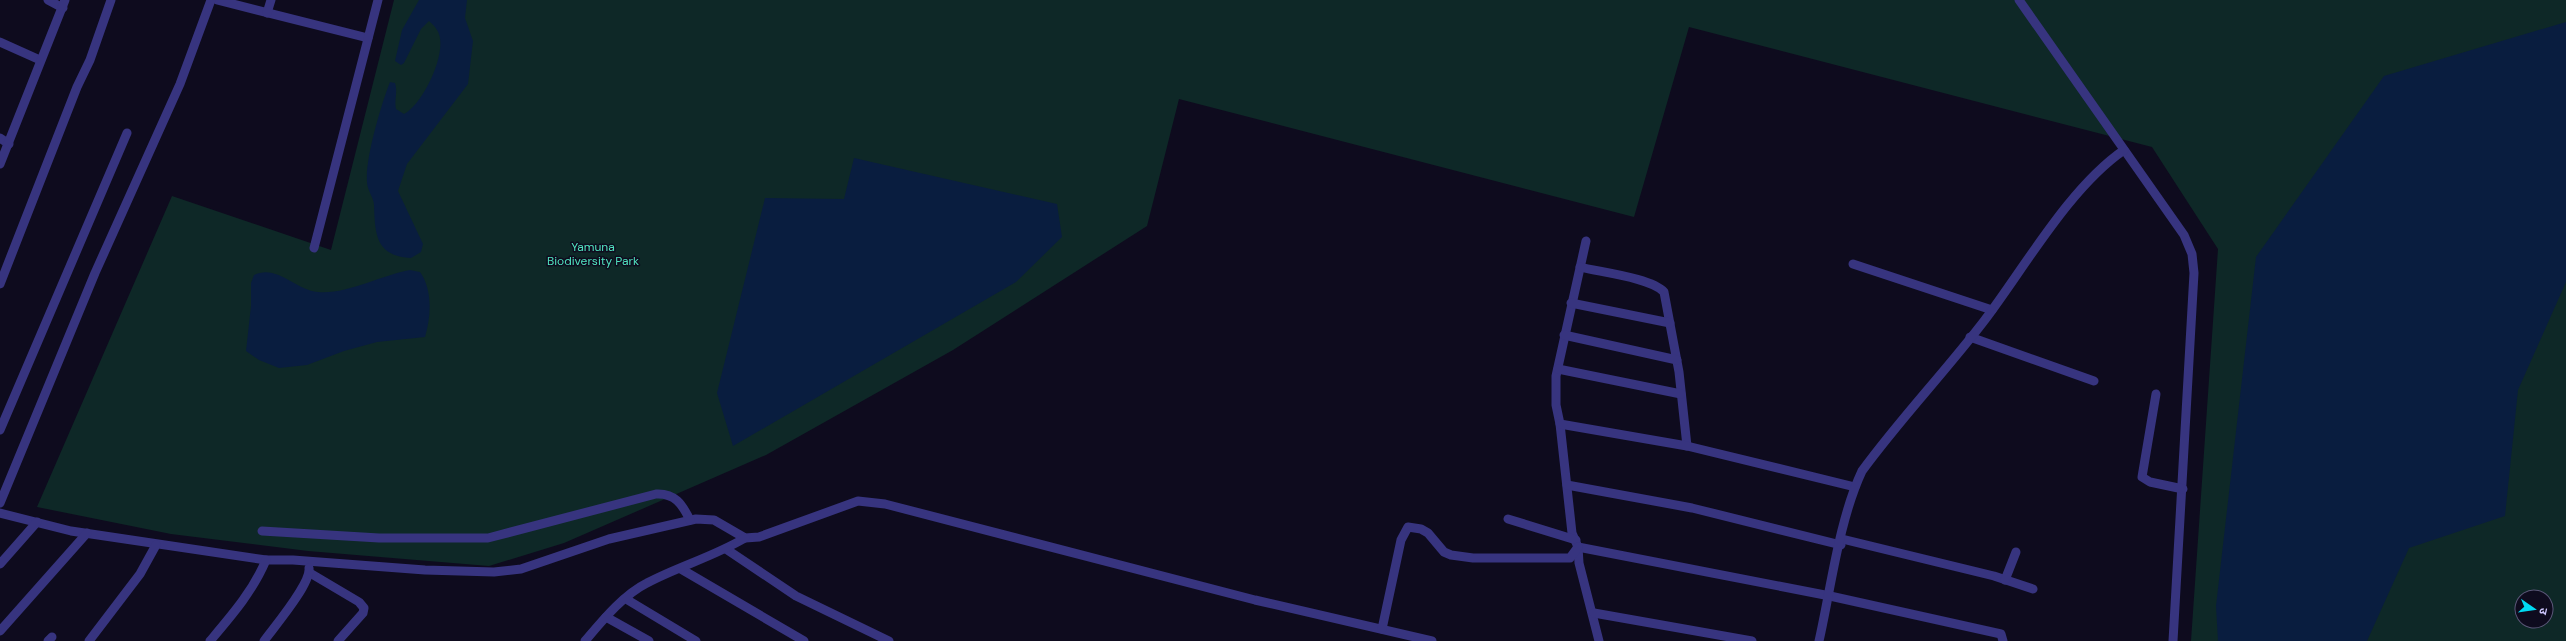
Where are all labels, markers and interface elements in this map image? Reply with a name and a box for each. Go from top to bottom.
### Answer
park label: Yamuna Biodiversity Park [547,239,639,269]
north arrow [2514,589,2554,629]
text: उ [2536,607,2551,617]

